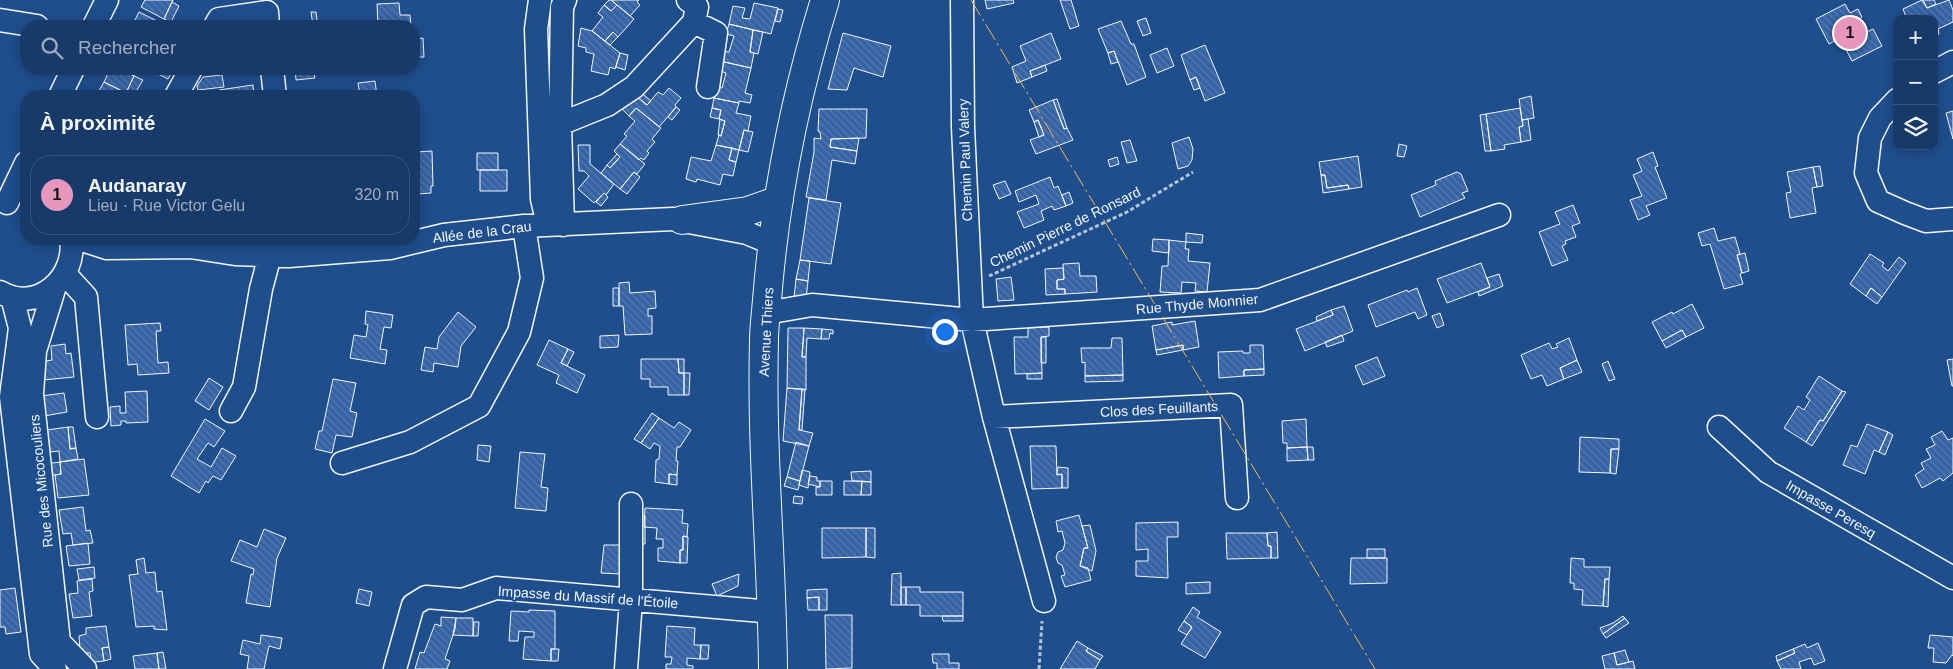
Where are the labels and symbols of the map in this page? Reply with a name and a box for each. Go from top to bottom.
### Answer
pin: 1 [1834,14,1866,52]
street label: Chemin Paul Valery [955,98,975,222]
street label: Chemin Pierre de Ronsard [987,183,1143,271]
street label: Allée de la Crau [432,218,532,246]
street label: Avenue Thiers [756,287,776,377]
street label: Rue Thyde Monnier [1135,291,1259,317]
your location [932,319,958,345]
street label: Clos des Feuillants [1100,398,1218,420]
street label: Rue des Micocouliers [26,414,56,548]
street label: Impasse Peresq [1783,477,1879,541]
street label: Impasse du Massif de l'Étoile [497,583,679,611]

